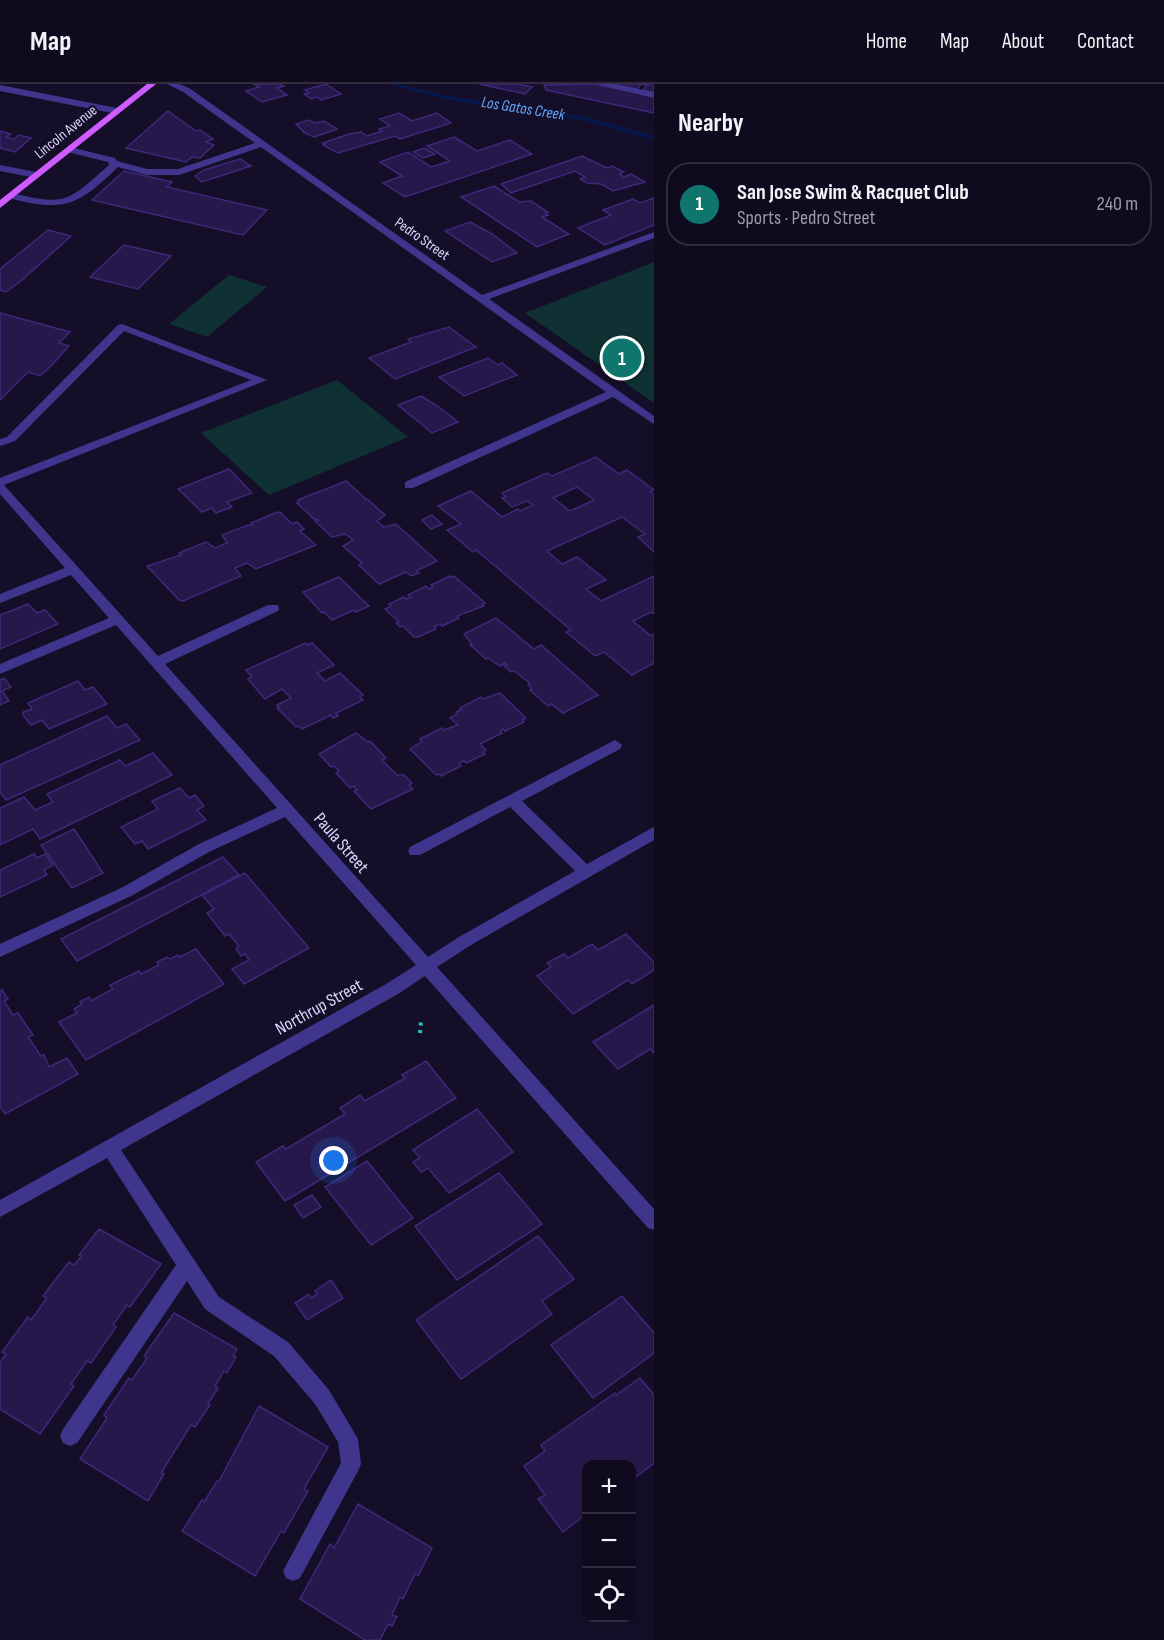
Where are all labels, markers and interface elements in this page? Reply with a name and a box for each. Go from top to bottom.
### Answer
text: Map [30,25,71,58]
text: Home [866,29,907,54]
text: Map [940,29,969,54]
text: About [1002,29,1044,54]
text: Contact [1077,29,1134,54]
water label: Los Gatos Creek [480,93,567,125]
street label: Lincoln Avenue [31,101,101,163]
text: Nearby [678,108,744,139]
text: San Jose Swim & Racquet Club [737,179,969,206]
text: 1 [696,192,703,216]
text: 240 m [1097,192,1138,216]
text: Sports · Pedro Street [737,206,876,230]
street label: Pedro Street [391,213,454,265]
pin: 1 [602,336,642,380]
street label: Paula Street [309,809,373,878]
street label: Northrup Street [272,974,367,1040]
your location [319,1146,348,1175]
map controls [582,1460,636,1622]
button: + [582,1460,636,1514]
button: − [582,1514,636,1568]
button: locate [582,1568,636,1622]

